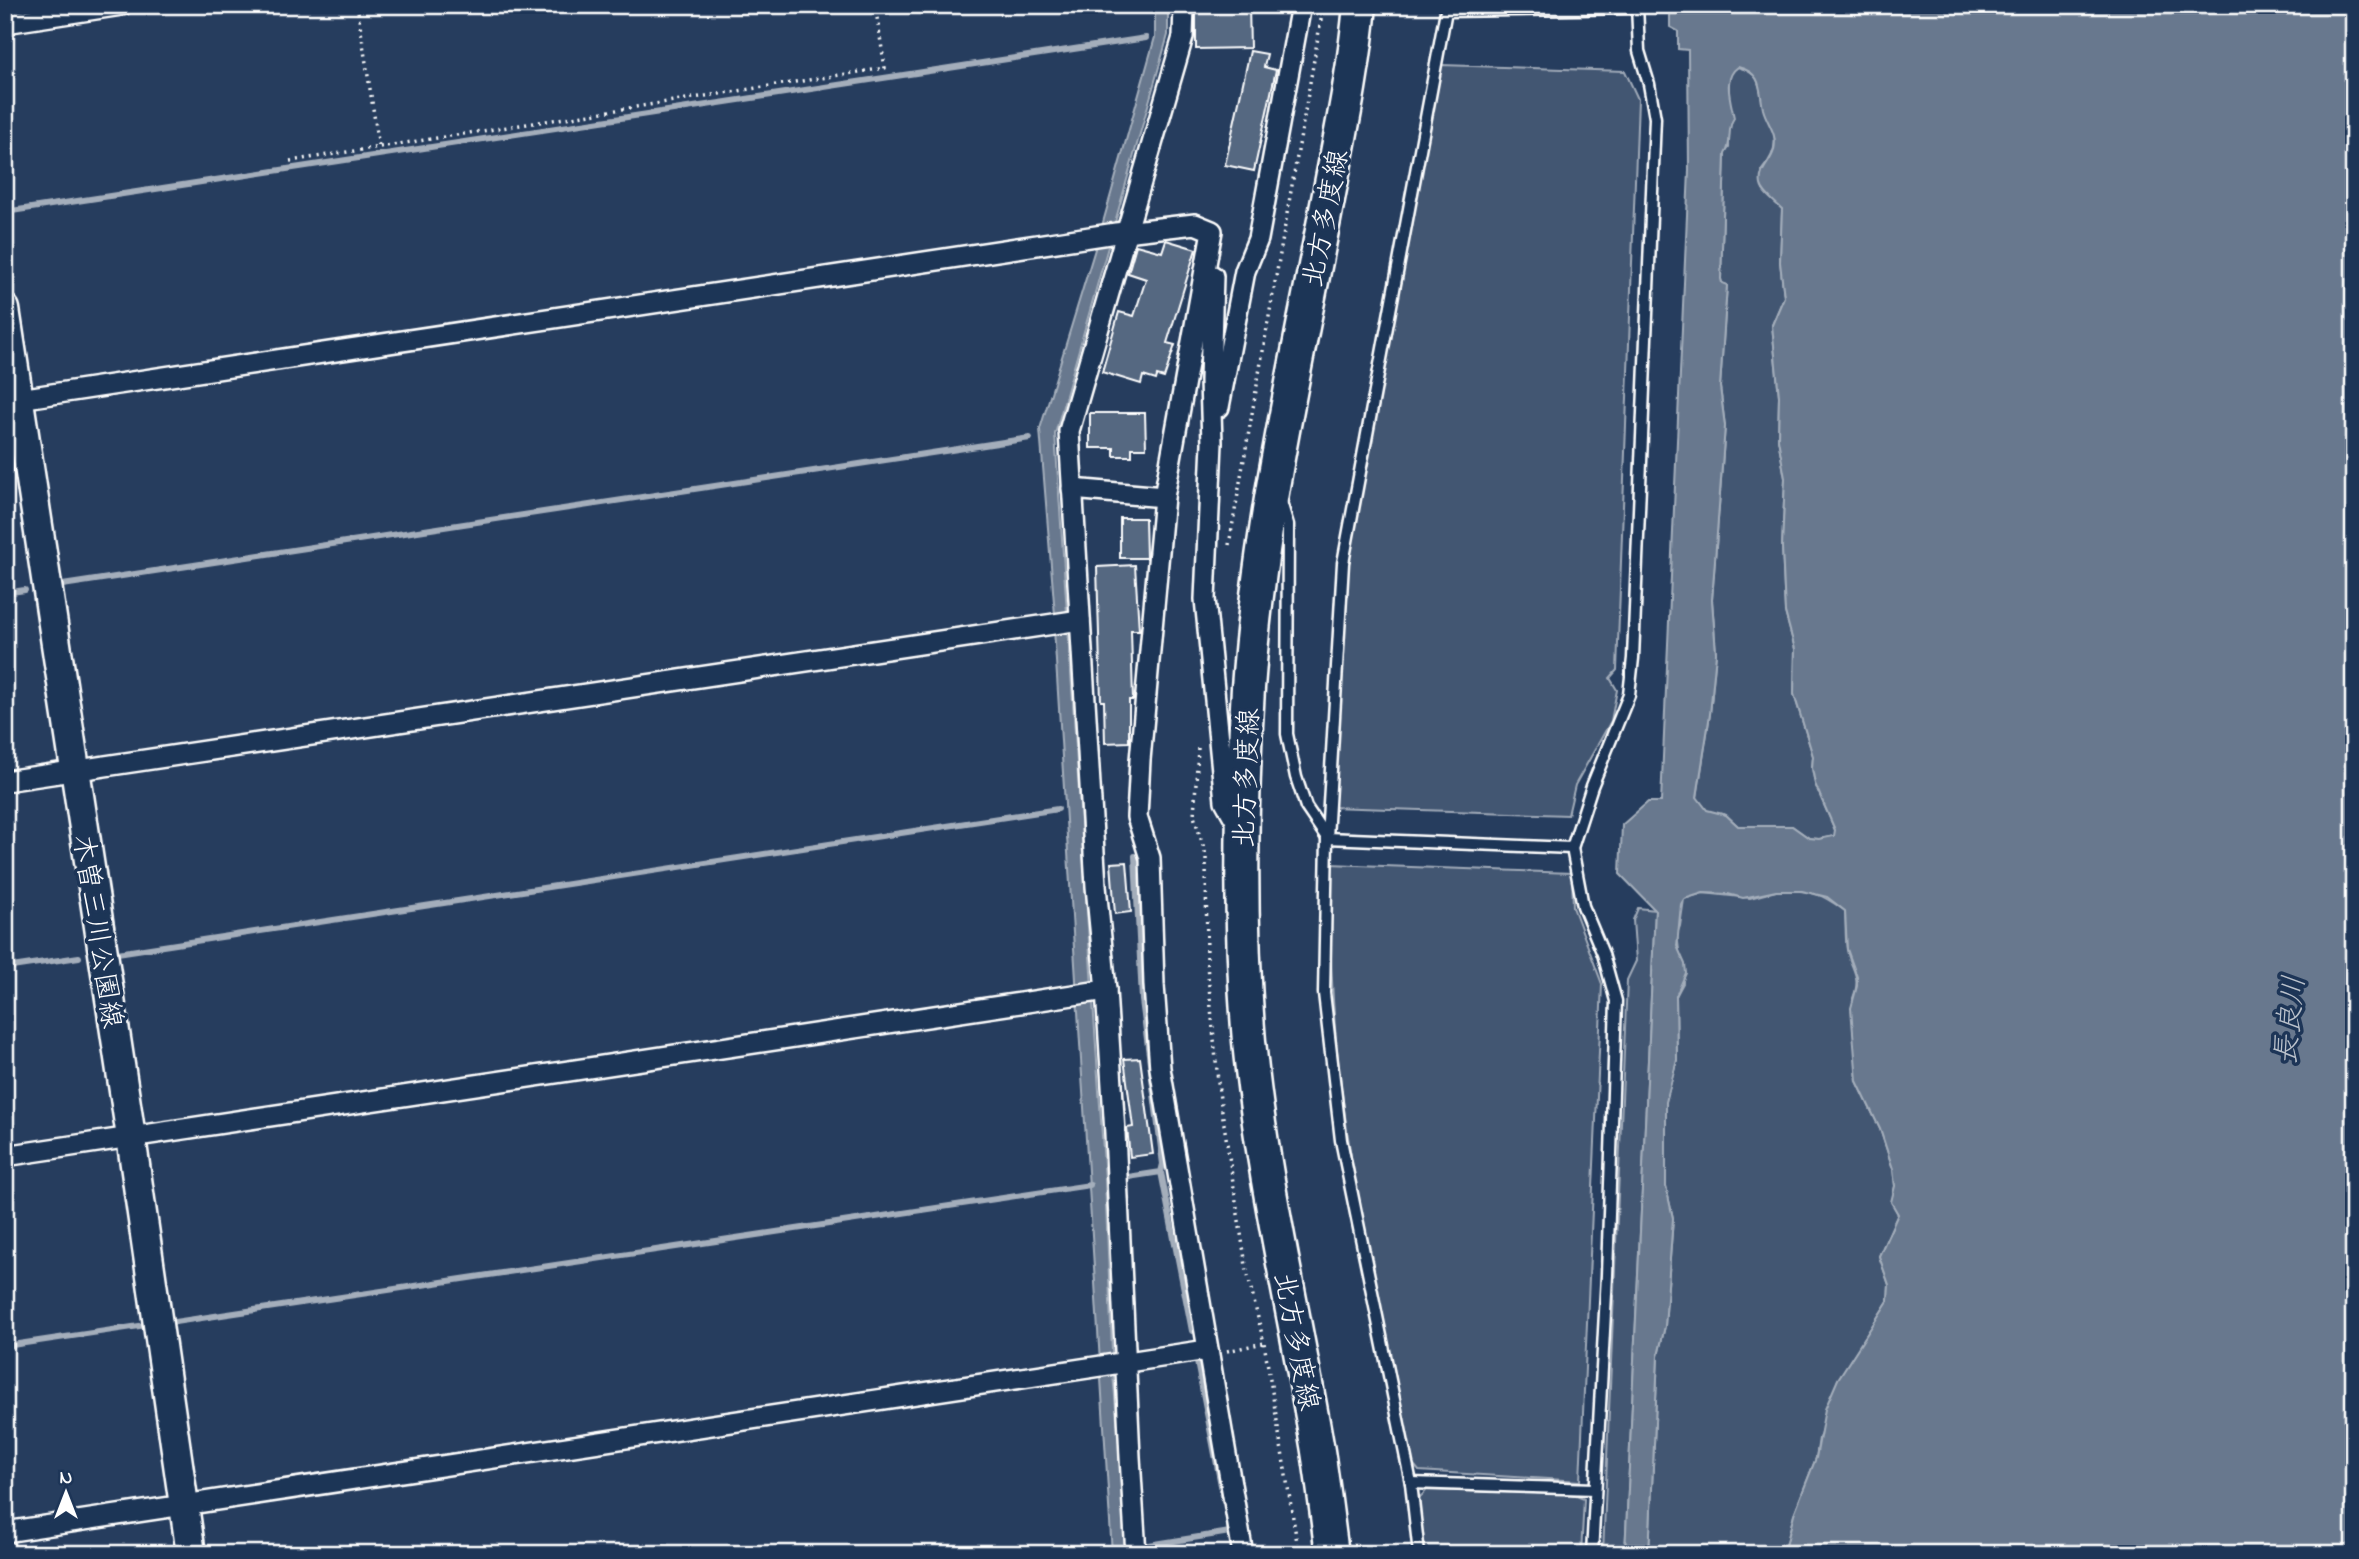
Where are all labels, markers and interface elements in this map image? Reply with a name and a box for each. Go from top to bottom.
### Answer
street label: 北方多度線 [1294,146,1361,291]
street label: 北方多度線 [1226,707,1271,849]
street label: 木曽三川公園線 [60,832,131,1032]
water label: 長良川 [2265,973,2319,1067]
street label: 北方多度線 [1261,1269,1328,1414]
north arrow [32,1458,102,1528]
text: N [60,1465,73,1492]

